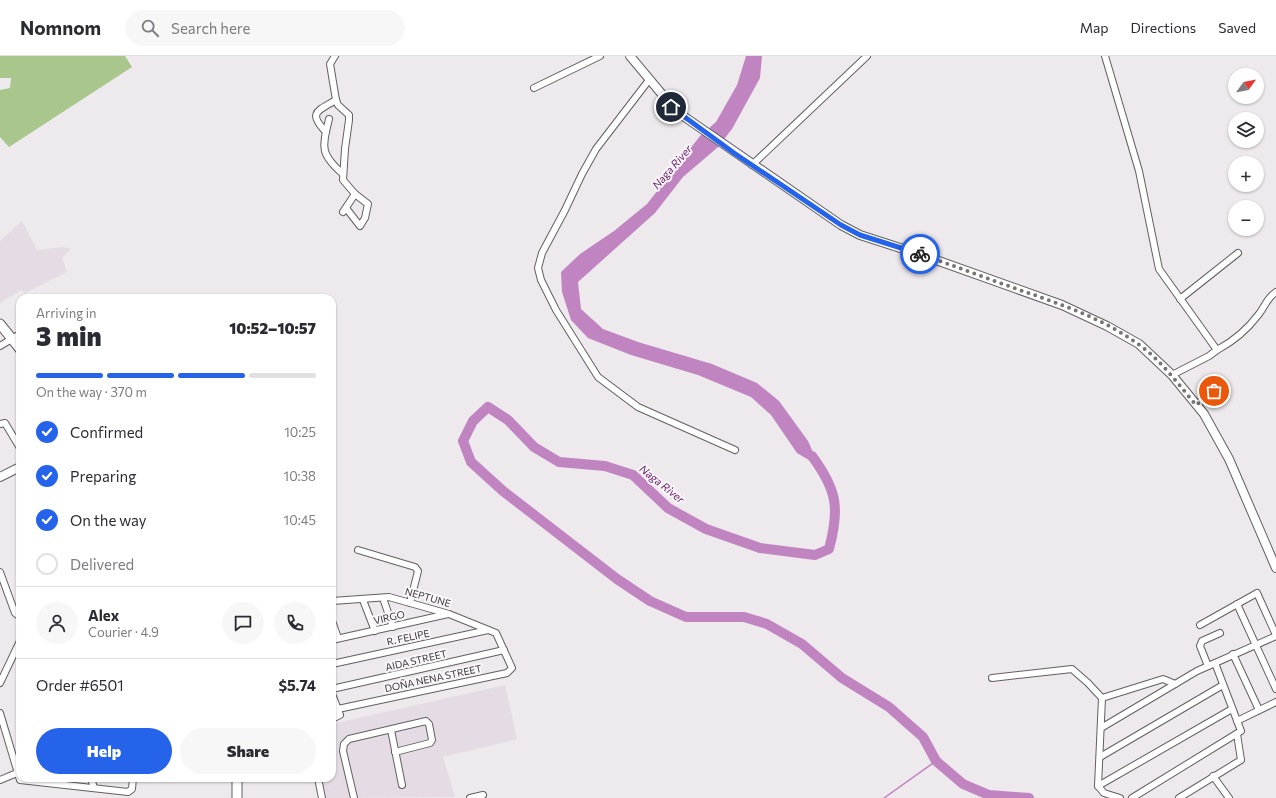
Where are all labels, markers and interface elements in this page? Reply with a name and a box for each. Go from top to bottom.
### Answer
search box [125,10,405,46]
text: Nomnom [20,16,101,39]
icon: search [139,17,161,39]
text: Search here [171,19,250,37]
text: Map [1080,19,1109,36]
text: Directions [1131,19,1196,36]
text: Saved [1218,19,1256,36]
north arrow [1228,68,1264,104]
map controls [1228,68,1264,236]
pin [654,90,688,124]
icon: home [660,96,682,118]
button: layers [1228,112,1264,148]
water label: Naga River [649,142,695,191]
button: + [1228,156,1264,192]
button: − [1228,200,1264,236]
courier [900,234,940,274]
icon: bike [909,243,931,265]
text: Arriving in [36,305,96,321]
text: 10:52–10:57 [229,319,316,337]
text: 3 min [36,320,102,351]
pin [1197,374,1231,408]
icon: bag [1203,380,1225,402]
text: On the way · 370 m [36,384,147,400]
icon: check [36,421,58,443]
text: Confirmed [70,423,143,441]
text: 10:25 [284,424,316,440]
water label: Naga River [637,462,688,506]
icon: check [36,465,58,487]
text: Preparing [70,467,136,485]
text: 10:38 [284,468,316,484]
icon: check [36,509,58,531]
text: On the way [70,511,147,529]
text: 10:45 [284,512,316,528]
text: Delivered [70,555,134,573]
street label: NEPTUNE [404,585,452,609]
button: person [36,602,78,644]
button: chat [222,602,264,644]
button: phone [274,602,316,644]
text: Alex [88,606,119,624]
street label: VIRGO [372,608,406,626]
text: Courier · 4.9 [88,624,159,640]
street label: R. FELIPE [386,627,431,647]
street label: AIDA STREET [384,647,448,673]
street label: DOÑA NENA STREET [383,662,483,694]
text: Order #6501 [36,676,124,694]
text: $5.74 [278,676,316,694]
button: Help [36,728,172,774]
button: Share [180,728,316,774]

